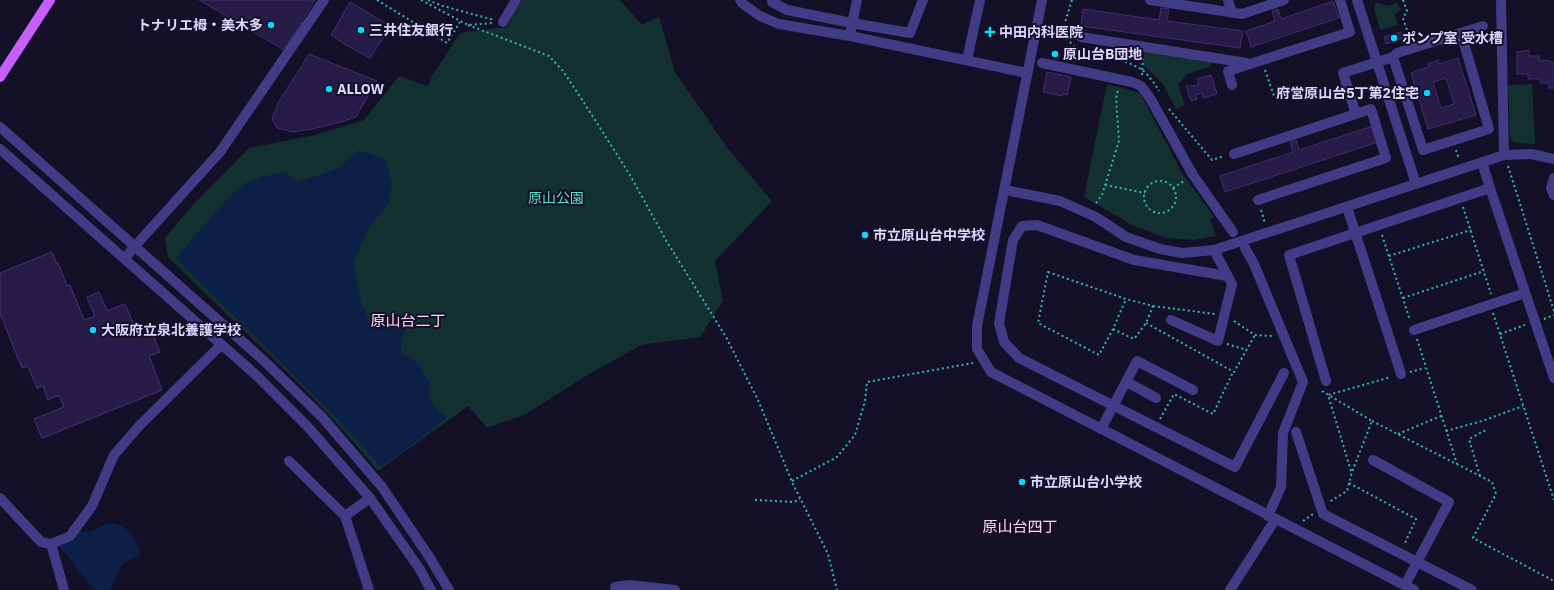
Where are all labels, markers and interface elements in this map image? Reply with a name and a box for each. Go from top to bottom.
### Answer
place label: トナリエ栂・美木多 [137,16,263,34]
marker: トナリエ栂・美木多 [266,20,276,30]
place label: 三井住友銀行 [369,21,453,39]
place label: 中田内科医院 [999,23,1083,41]
marker: 三井住友銀行 [356,25,366,35]
marker: 中田内科医院 [984,26,996,38]
place label: ポンプ室 受水槽 [1402,29,1503,47]
marker: ポンプ室 受水槽 [1389,33,1399,43]
place label: 原山台B団地 [1063,45,1142,63]
marker: 原山台B団地 [1050,49,1060,59]
place label: ALLOW [337,80,385,98]
marker: ALLOW [324,84,334,94]
place label: 府営原山台5丁第2住宅 [1276,84,1419,102]
marker: 府営原山台5丁第2住宅 [1422,88,1432,98]
park label: 原山公園 [528,189,584,207]
place label: 市立原山台中学校 [873,226,985,244]
marker: 市立原山台中学校 [860,230,870,240]
district label: 原山台二丁 [370,311,446,330]
place label: 大阪府立泉北養護学校 [101,321,241,339]
marker: 大阪府立泉北養護学校 [88,325,98,335]
place label: 市立原山台小学校 [1030,473,1142,491]
marker: 市立原山台小学校 [1017,477,1027,487]
district label: 原山台四丁 [982,517,1058,536]

